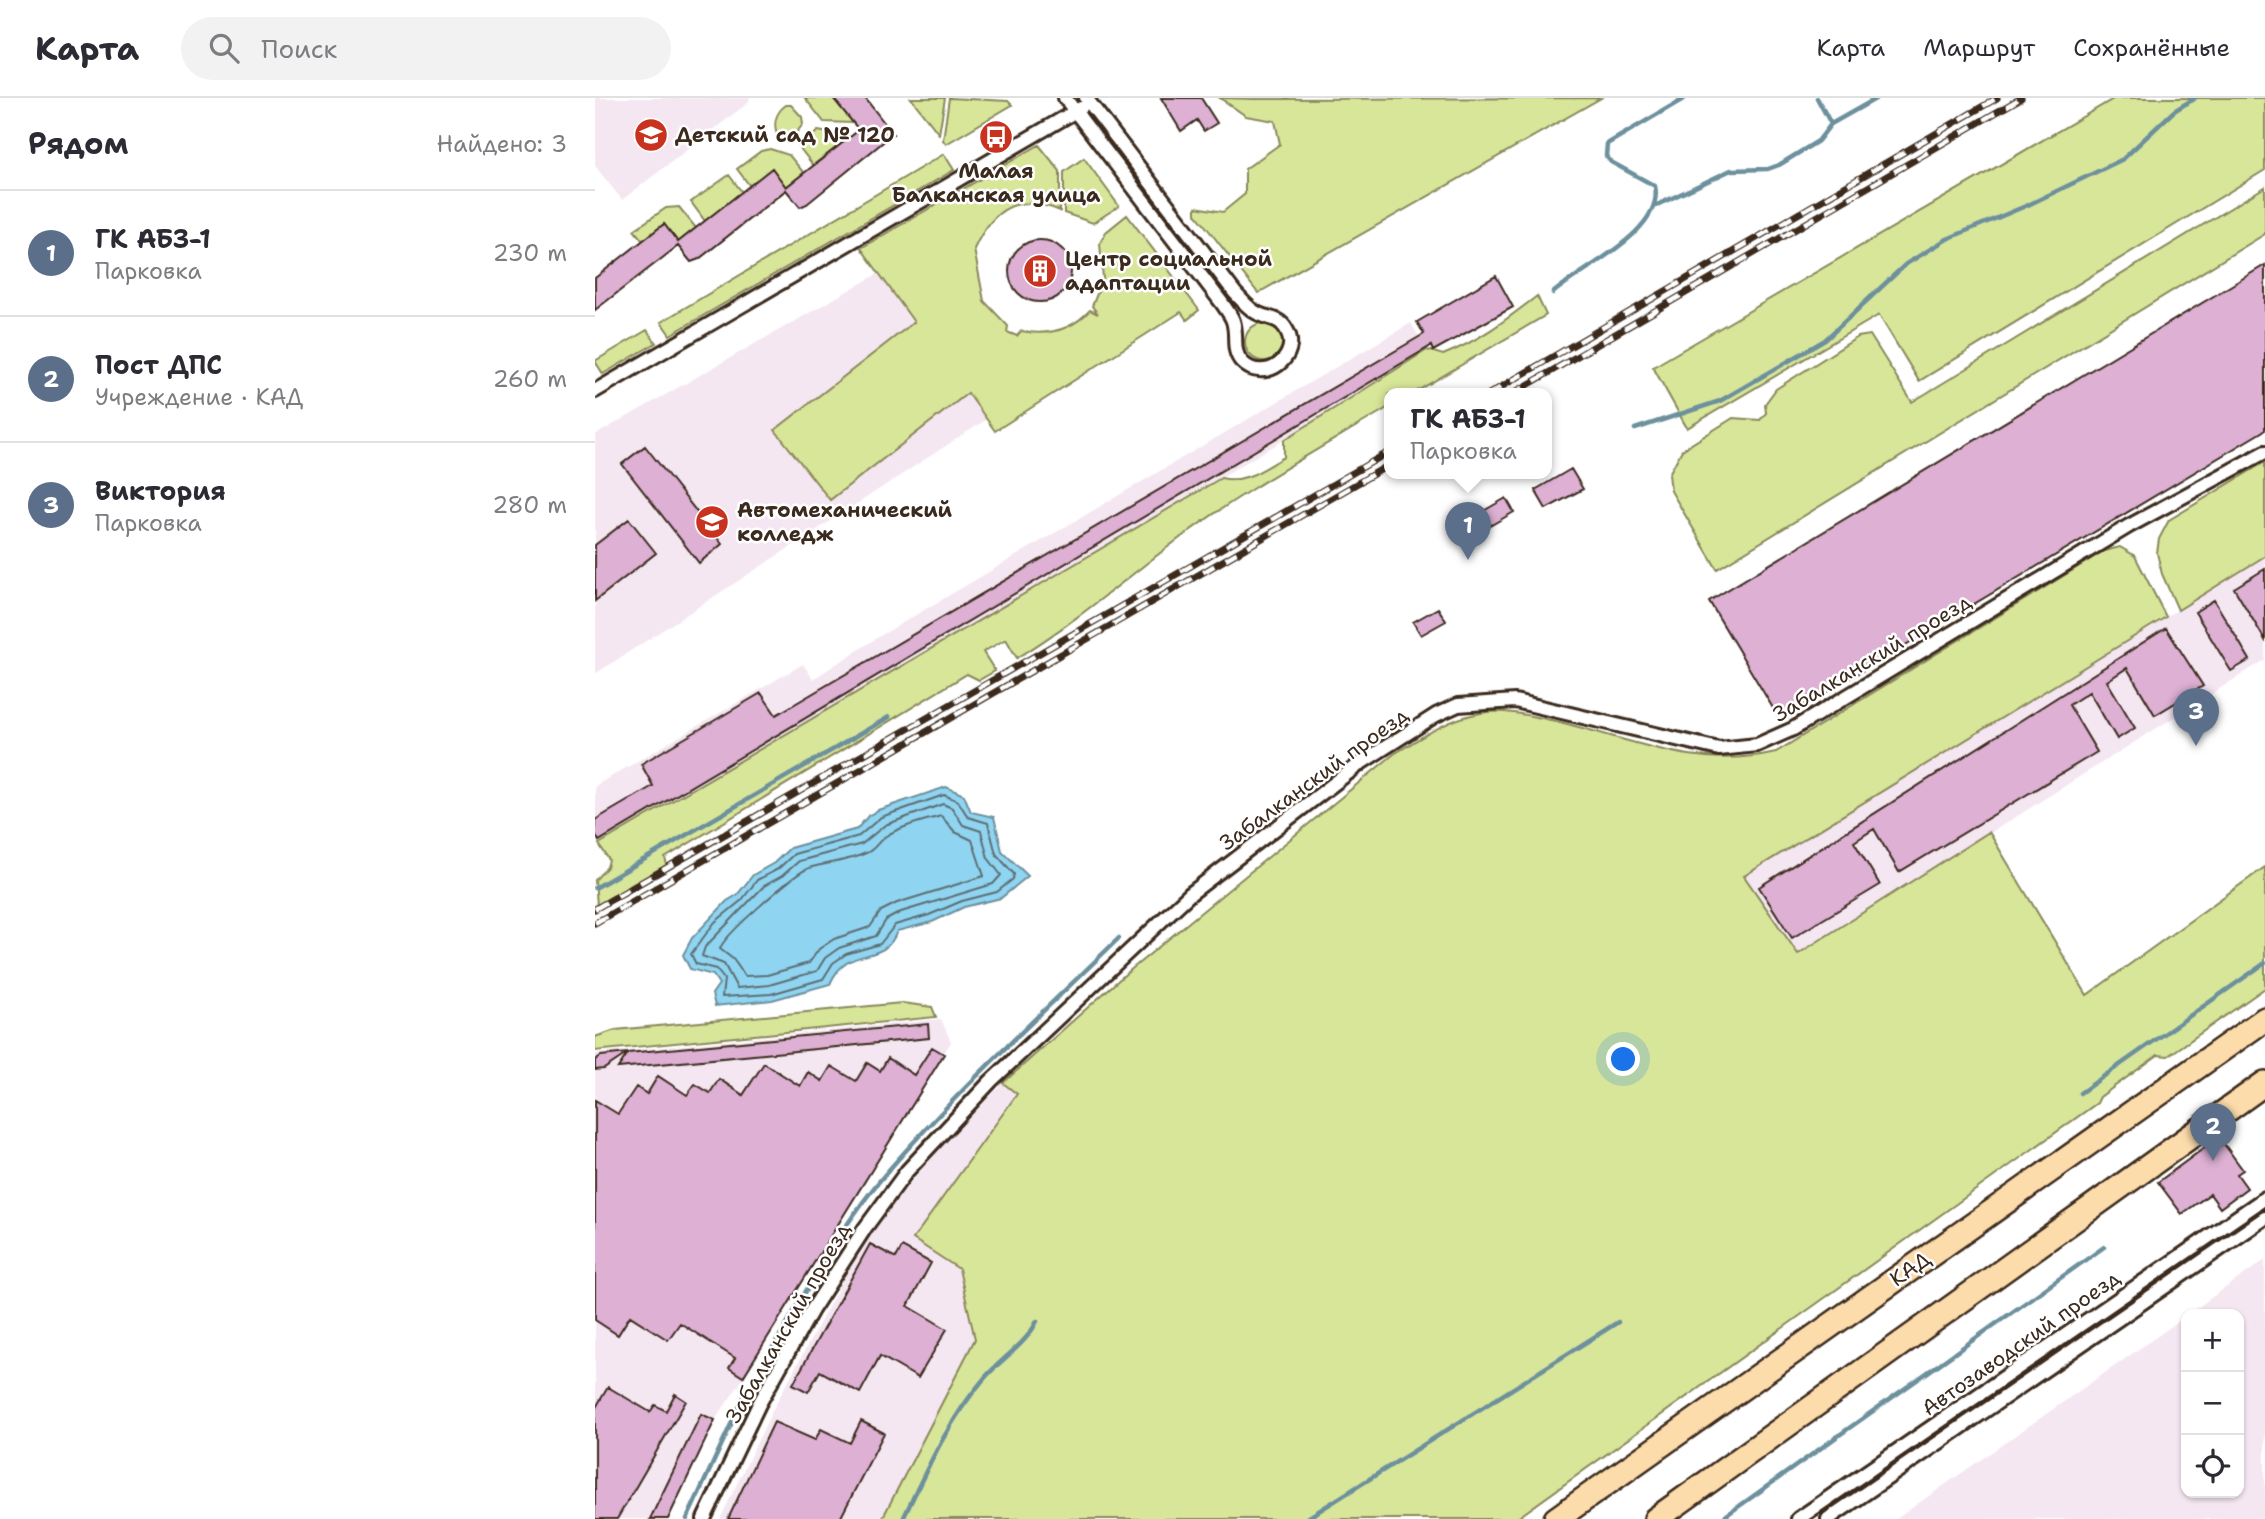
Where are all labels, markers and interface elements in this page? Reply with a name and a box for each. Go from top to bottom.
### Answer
search box [181,17,671,80]
text: Карта [35,26,139,71]
icon: search [205,29,243,67]
text: Поиск [261,31,337,66]
text: Карта [1817,32,1885,64]
text: Маршрут [1923,32,2035,64]
text: Сохранённые [2073,32,2230,64]
school or university icon: Детский сад № 120 [632,116,670,154]
bus stop icon: Малая Балканская улица [977,118,1015,156]
place label: Детский сад № 120 [675,121,895,149]
text: Рядом [28,123,128,164]
text: Найдено: 3 [437,129,567,159]
place label: Малая Балканская улица [892,157,1101,209]
text: ГК АБЗ-1 [95,221,211,256]
text: 1 [46,238,56,268]
text: 230 m [493,238,567,268]
place label: Центр социальной адаптации [1065,245,1272,297]
building icon: Центр социальной адаптации [1021,252,1059,290]
text: Парковка [95,256,202,286]
text: Пост ДПС [95,347,222,382]
text: 2 [43,364,59,394]
text: 260 m [493,364,567,394]
text: Учреждение · КАД [95,382,303,412]
popup [1384,388,1552,479]
text: ГК АБЗ-1 [1410,401,1526,436]
text: Парковка [1410,436,1517,466]
text: Виктория [95,473,226,508]
text: 3 [43,490,59,520]
text: 280 m [492,490,567,520]
place label: Автомеханический колледж [737,496,953,548]
pin: 1 [1445,502,1491,560]
school or university icon: Автомеханический колледж [693,503,731,541]
text: Парковка [95,508,202,538]
street label: Забалканский проезд [1768,588,1976,728]
pin: 3 [2173,688,2219,746]
street label: Забалканский проезд [1214,701,1414,857]
your location [1606,1042,1640,1076]
pin: 2 [2190,1103,2236,1161]
street label: Забалканский проезд [719,1218,857,1428]
street label: КАД [1884,1245,1936,1293]
street label: Автозаводский проезд [1916,1264,2126,1422]
map controls [2181,1309,2244,1498]
button: + [2181,1309,2244,1372]
button: − [2181,1372,2244,1435]
button: locate [2181,1435,2244,1498]

